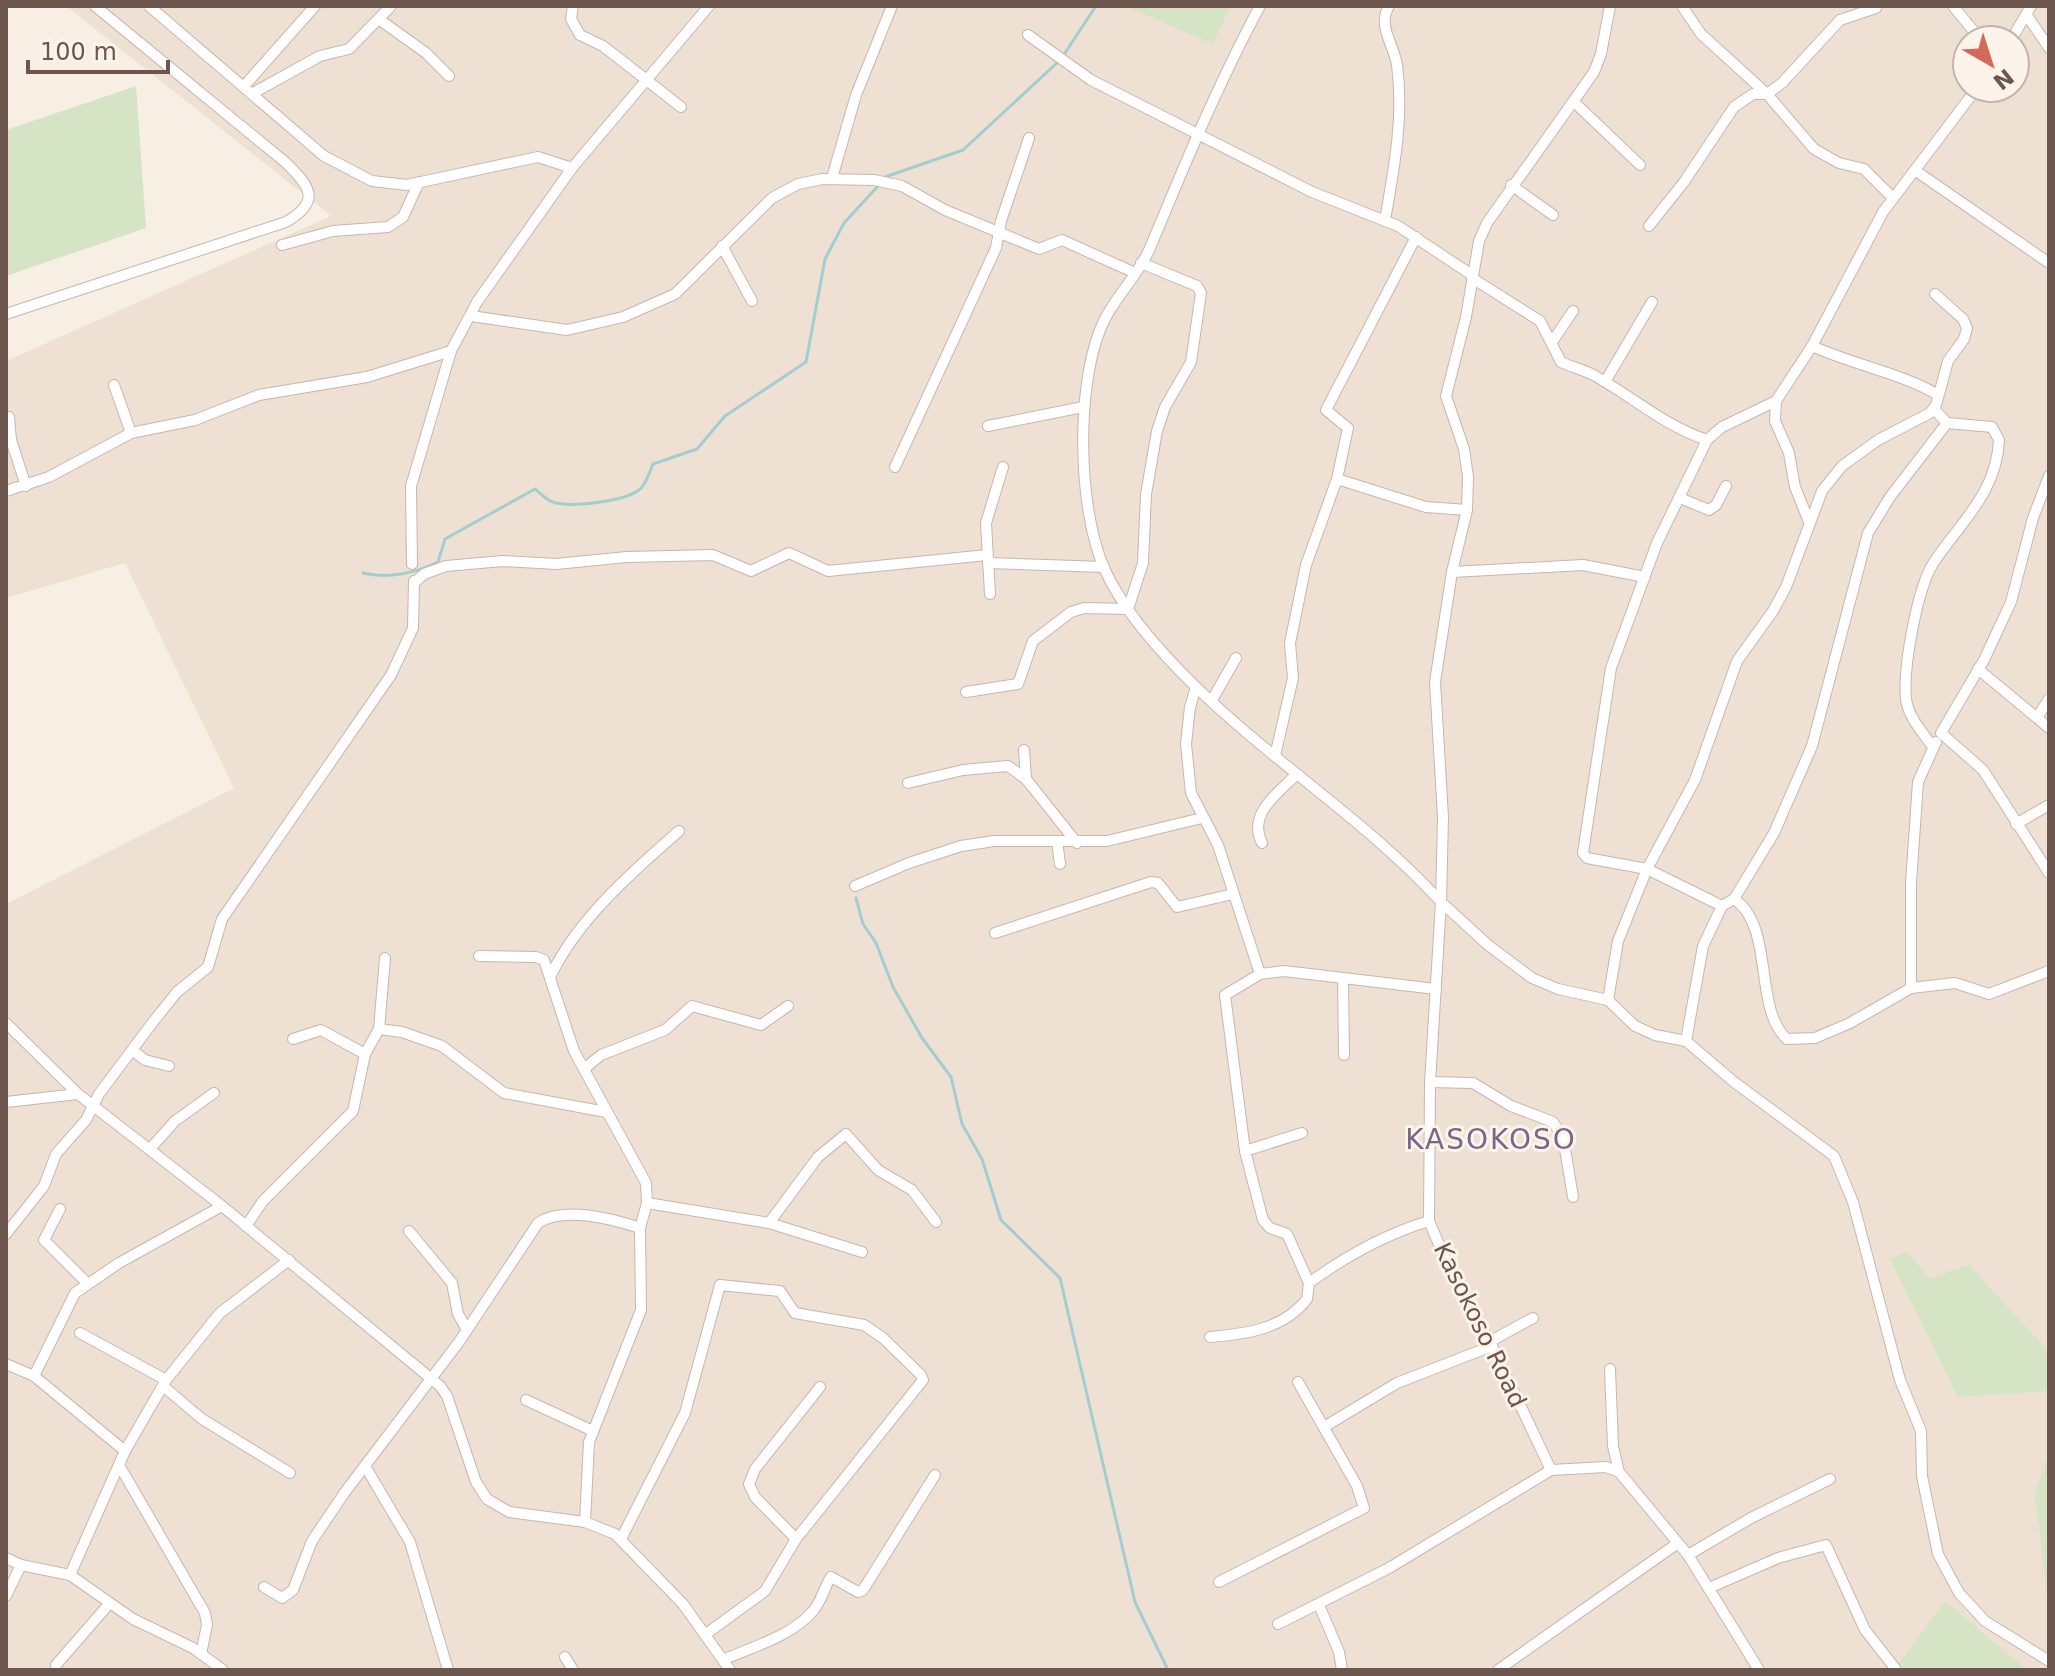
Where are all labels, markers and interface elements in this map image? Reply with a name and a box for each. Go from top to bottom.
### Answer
scale bar [28,24,168,74]
north arrow [1951,24,2031,104]
text: 100 m [40,38,117,66]
text: N [1988,64,2018,95]
district label: KASOKOSO [1405,1123,1577,1156]
street label: Kasokoso Road [1428,1238,1532,1412]

